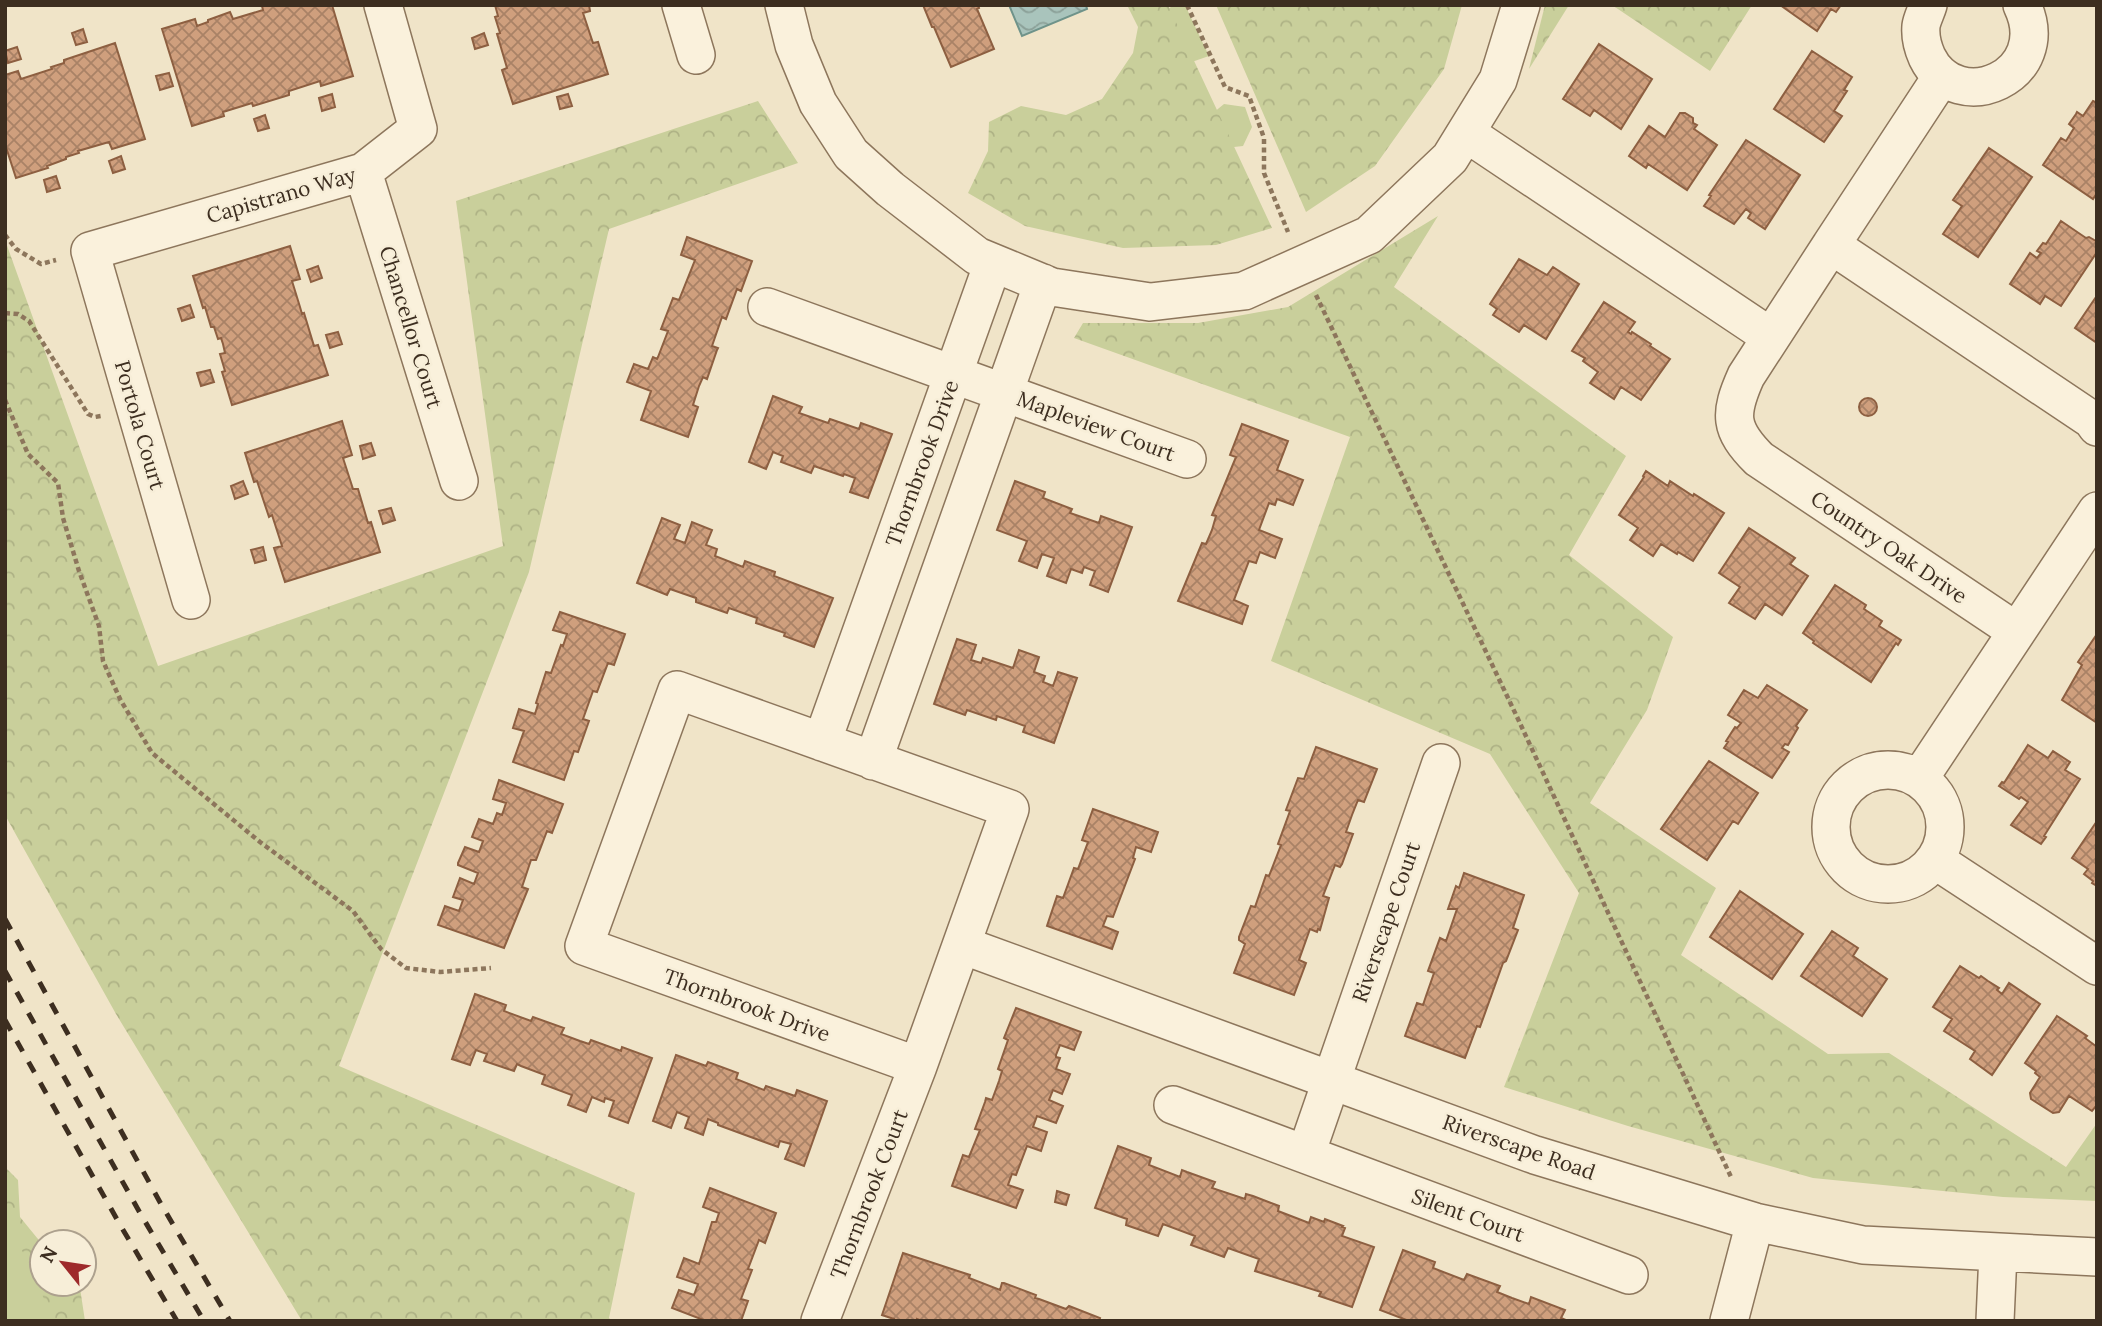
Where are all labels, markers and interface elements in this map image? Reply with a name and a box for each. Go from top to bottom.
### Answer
street label: Capistrano Way [203,161,359,229]
street label: Chancellor Court [373,242,449,412]
street label: Portola Court [109,357,172,494]
street label: Thornbrook Drive [879,376,965,550]
street label: Mapleview Court [1013,385,1180,467]
street label: Country Oak Drive [1806,485,1972,609]
street label: Riverscape Court [1346,837,1426,1006]
street label: Thornbrook Drive [660,962,834,1048]
street label: Thornbrook Court [824,1105,914,1283]
street label: Riverscape Road [1439,1108,1599,1186]
street label: Silent Court [1408,1182,1529,1248]
north arrow [28,1228,98,1298]
text: N [34,1242,62,1267]

